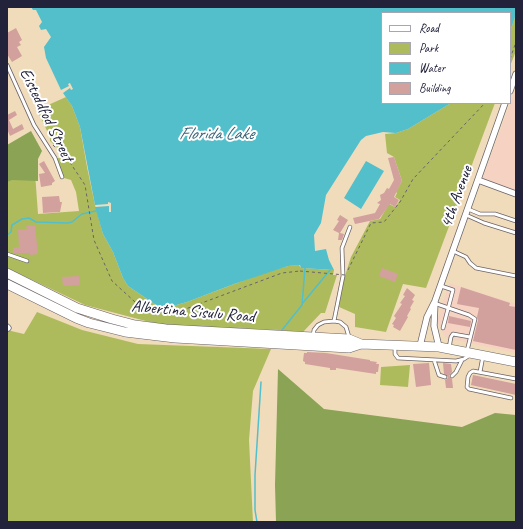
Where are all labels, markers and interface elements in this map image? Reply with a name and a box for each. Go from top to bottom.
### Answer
legend [381,12,511,104]
text: Road [419,20,439,36]
text: Park [419,40,438,56]
text: Water [419,60,445,76]
street label: Eisteddfod Street [15,65,77,165]
text: Building [419,80,451,96]
water label: Florida Lake [179,123,253,145]
street label: 4th Avenue [436,163,478,231]
street label: Albertina Sisulu Road [131,296,255,328]

